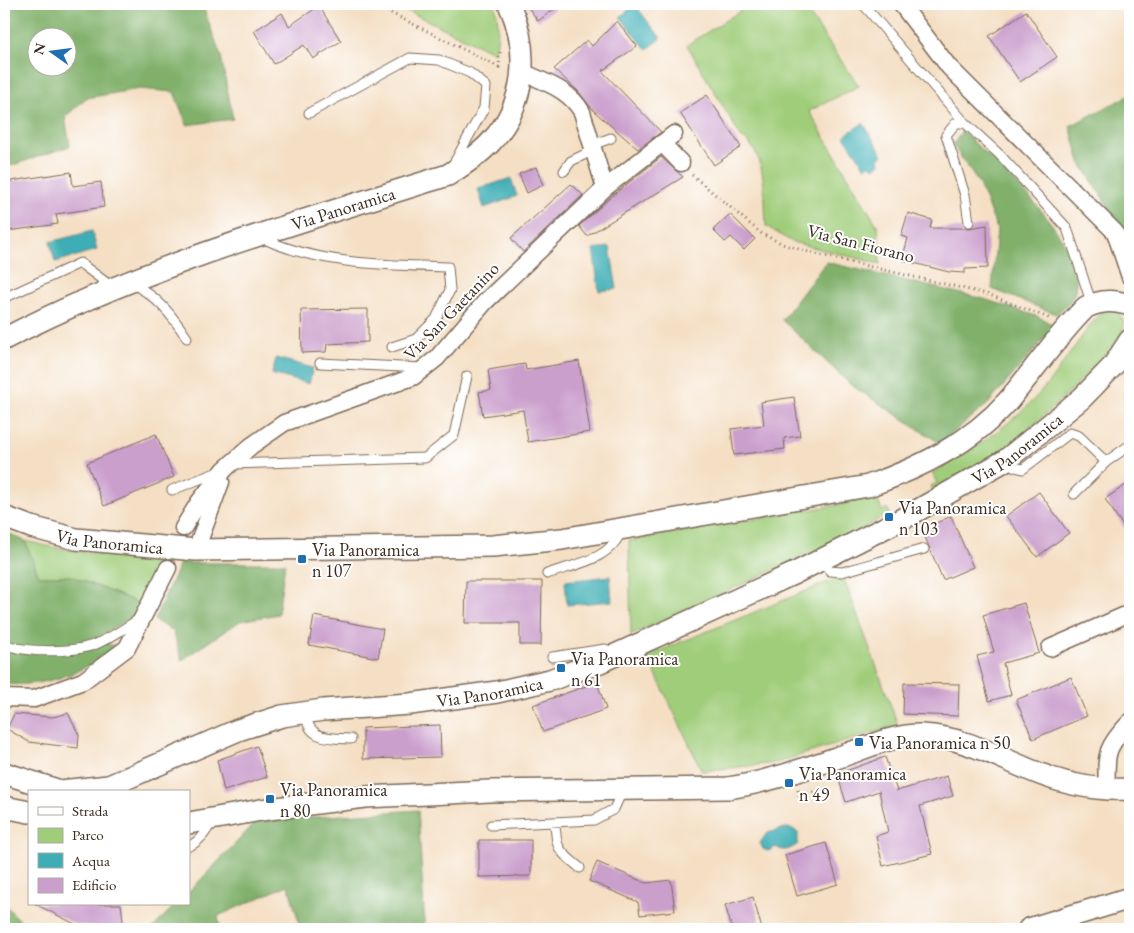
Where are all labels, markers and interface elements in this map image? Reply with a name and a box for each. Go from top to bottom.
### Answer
north arrow [28,28,78,78]
text: N [29,41,50,57]
street label: Via Panoramica [288,181,398,235]
street label: Via San Fiorano [805,219,917,267]
street label: Via San Gaetanino [398,257,504,365]
street label: Via Panoramica [967,407,1067,489]
place label: Via Panoramica n 103 [899,496,1007,540]
marker: Via Panoramica n 103 [883,511,895,523]
street label: Via Panoramica [54,523,165,559]
place label: Via Panoramica n 107 [312,538,420,582]
marker: Via Panoramica n 107 [296,553,308,565]
place label: Via Panoramica n 61 [571,647,679,691]
marker: Via Panoramica n 61 [555,662,567,674]
street label: Via Panoramica [435,670,546,712]
place label: Via Panoramica n 50 [869,731,1011,754]
marker: Via Panoramica n 50 [853,736,865,748]
place label: Via Panoramica n 49 [799,762,907,806]
marker: Via Panoramica n 49 [783,777,795,789]
place label: Via Panoramica n 80 [280,778,388,822]
legend [28,790,190,906]
marker: Via Panoramica n 80 [264,793,276,805]
text: Strada [72,801,108,820]
text: Parco [72,825,104,844]
text: Acqua [71,851,110,870]
text: Edificio [72,875,116,894]

